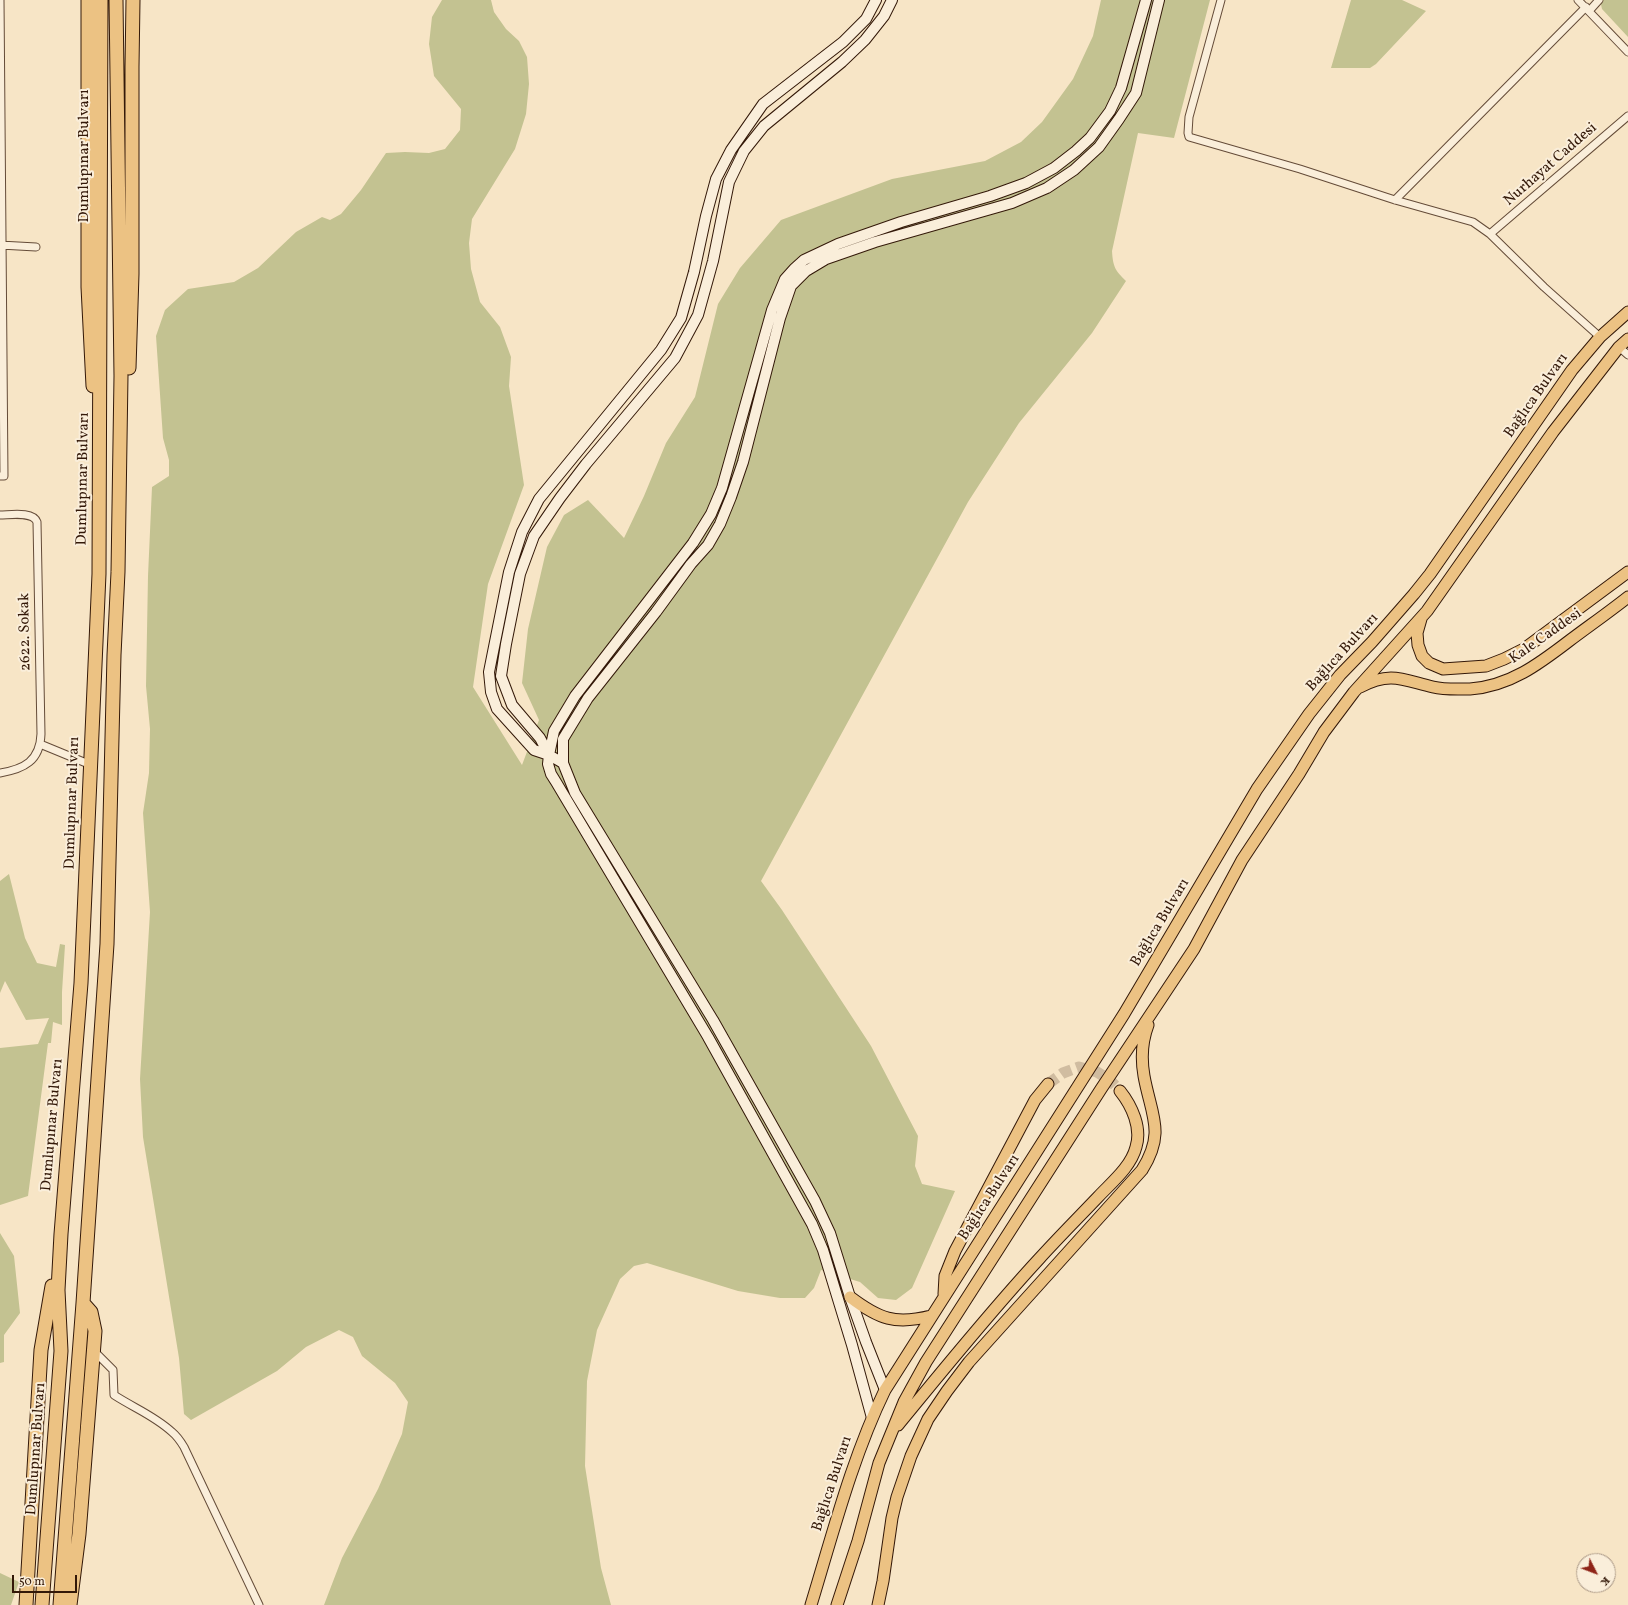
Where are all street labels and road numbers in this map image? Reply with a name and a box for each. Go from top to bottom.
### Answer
street label: Dumlupınar Bulvarı [76,90,94,222]
street label: Nurhayat Caddesi [1501,120,1601,210]
street label: Bağlıca Bulvarı [1501,350,1573,442]
street label: Dumlupınar Bulvarı [74,412,94,546]
street label: 2622. Sokak [16,593,36,671]
street label: Kale Caddesi [1506,605,1586,669]
street label: Bağlıca Bulvarı [1303,610,1383,696]
street label: Dumlupınar Bulvarı [62,736,84,870]
street label: Bağlıca Bulvarı [1128,876,1194,970]
street label: Dumlupınar Bulvarı [38,1058,68,1192]
street label: Bağlıca Bulvarı [955,1152,1025,1244]
street label: Dumlupınar Bulvarı [23,1382,51,1516]
street label: Bağlıca Bulvarı [809,1434,857,1534]

